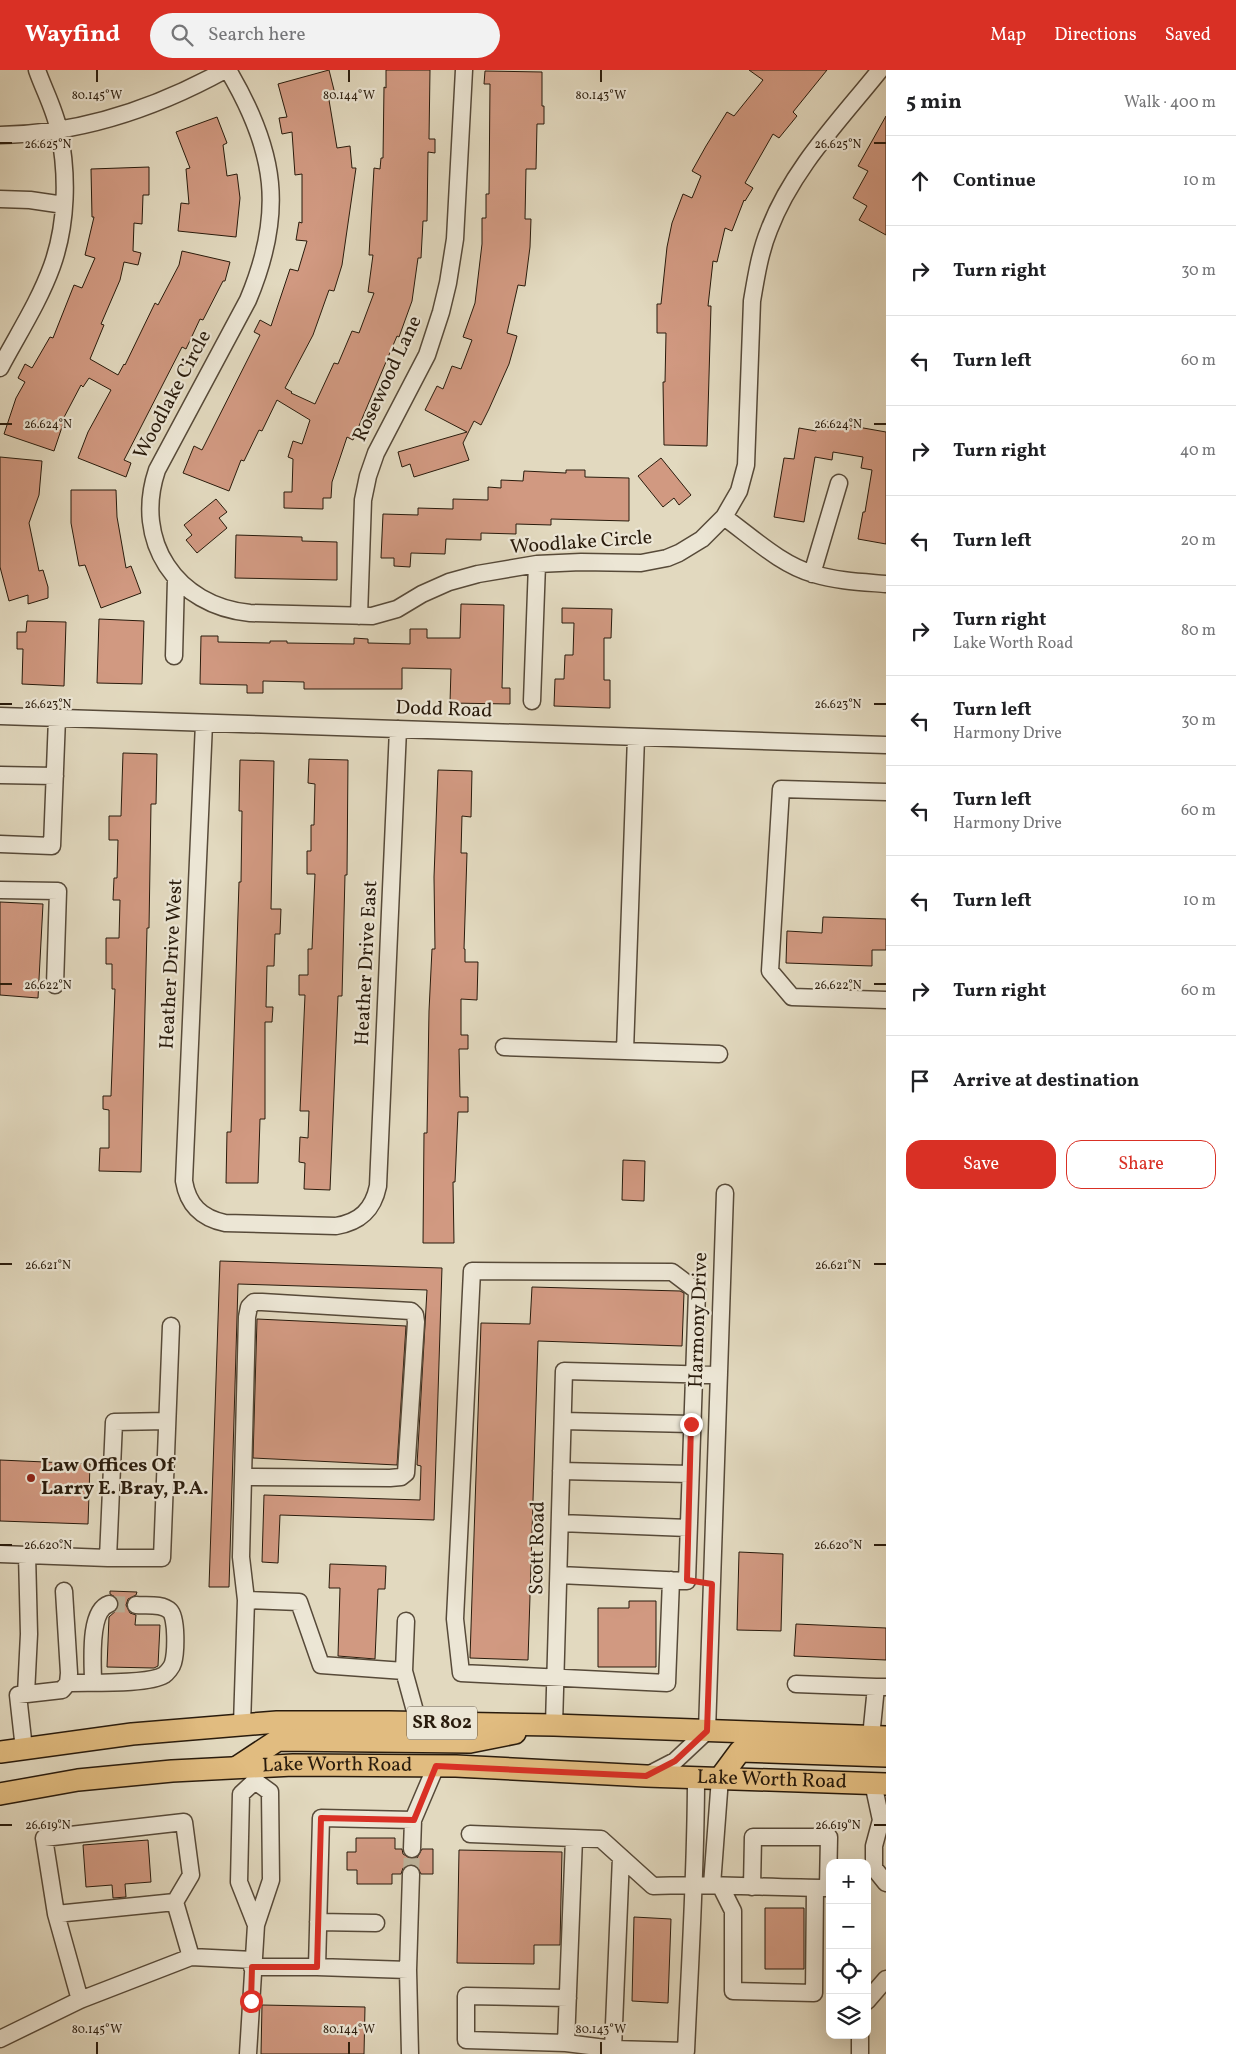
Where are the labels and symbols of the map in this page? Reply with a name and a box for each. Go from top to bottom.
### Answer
text: 80.145°W [72,88,122,104]
text: 80.144°W [323,88,375,104]
text: 80.143°W [576,88,626,104]
text: 26.625°N [24,137,72,153]
text: 26.625°N [814,137,862,153]
street label: Rosewood Lane [347,311,429,447]
street label: Woodlake Circle [127,326,219,464]
text: 26.624°N [24,417,72,433]
text: 26.624°N [814,417,862,433]
street label: Woodlake Circle [509,524,653,562]
street label: Dodd Road [395,694,493,726]
text: 26.623°N [24,697,72,713]
text: 26.623°N [814,697,862,713]
street label: Heather Drive West [154,878,190,1050]
street label: Heather Drive East [349,880,385,1046]
text: 26.622°N [24,978,72,994]
text: 26.622°N [814,978,862,994]
street label: Harmony Drive [683,1252,715,1388]
text: 26.621°N [25,1258,71,1274]
text: 26.621°N [815,1258,861,1274]
route end [680,1413,703,1436]
place label: Law Offices Of Larry E. Bray, P.A. [41,1452,209,1503]
marker: Law Offices Of Larry E. Bray, P.A. [25,1472,37,1484]
street label: Scott Road [523,1501,553,1595]
text: 26.620°N [24,1538,72,1554]
text: 26.620°N [814,1538,862,1554]
road number: SR 802 [407,1706,477,1740]
street label: Lake Worth Road [261,1751,412,1781]
street label: Lake Worth Road [696,1764,847,1797]
text: 26.619°N [25,1818,71,1834]
text: 26.619°N [815,1818,861,1834]
route start [240,1990,263,2013]
text: 80.145°W [72,2022,122,2038]
text: 80.144°W [323,2022,375,2038]
text: 80.143°W [576,2022,626,2038]

